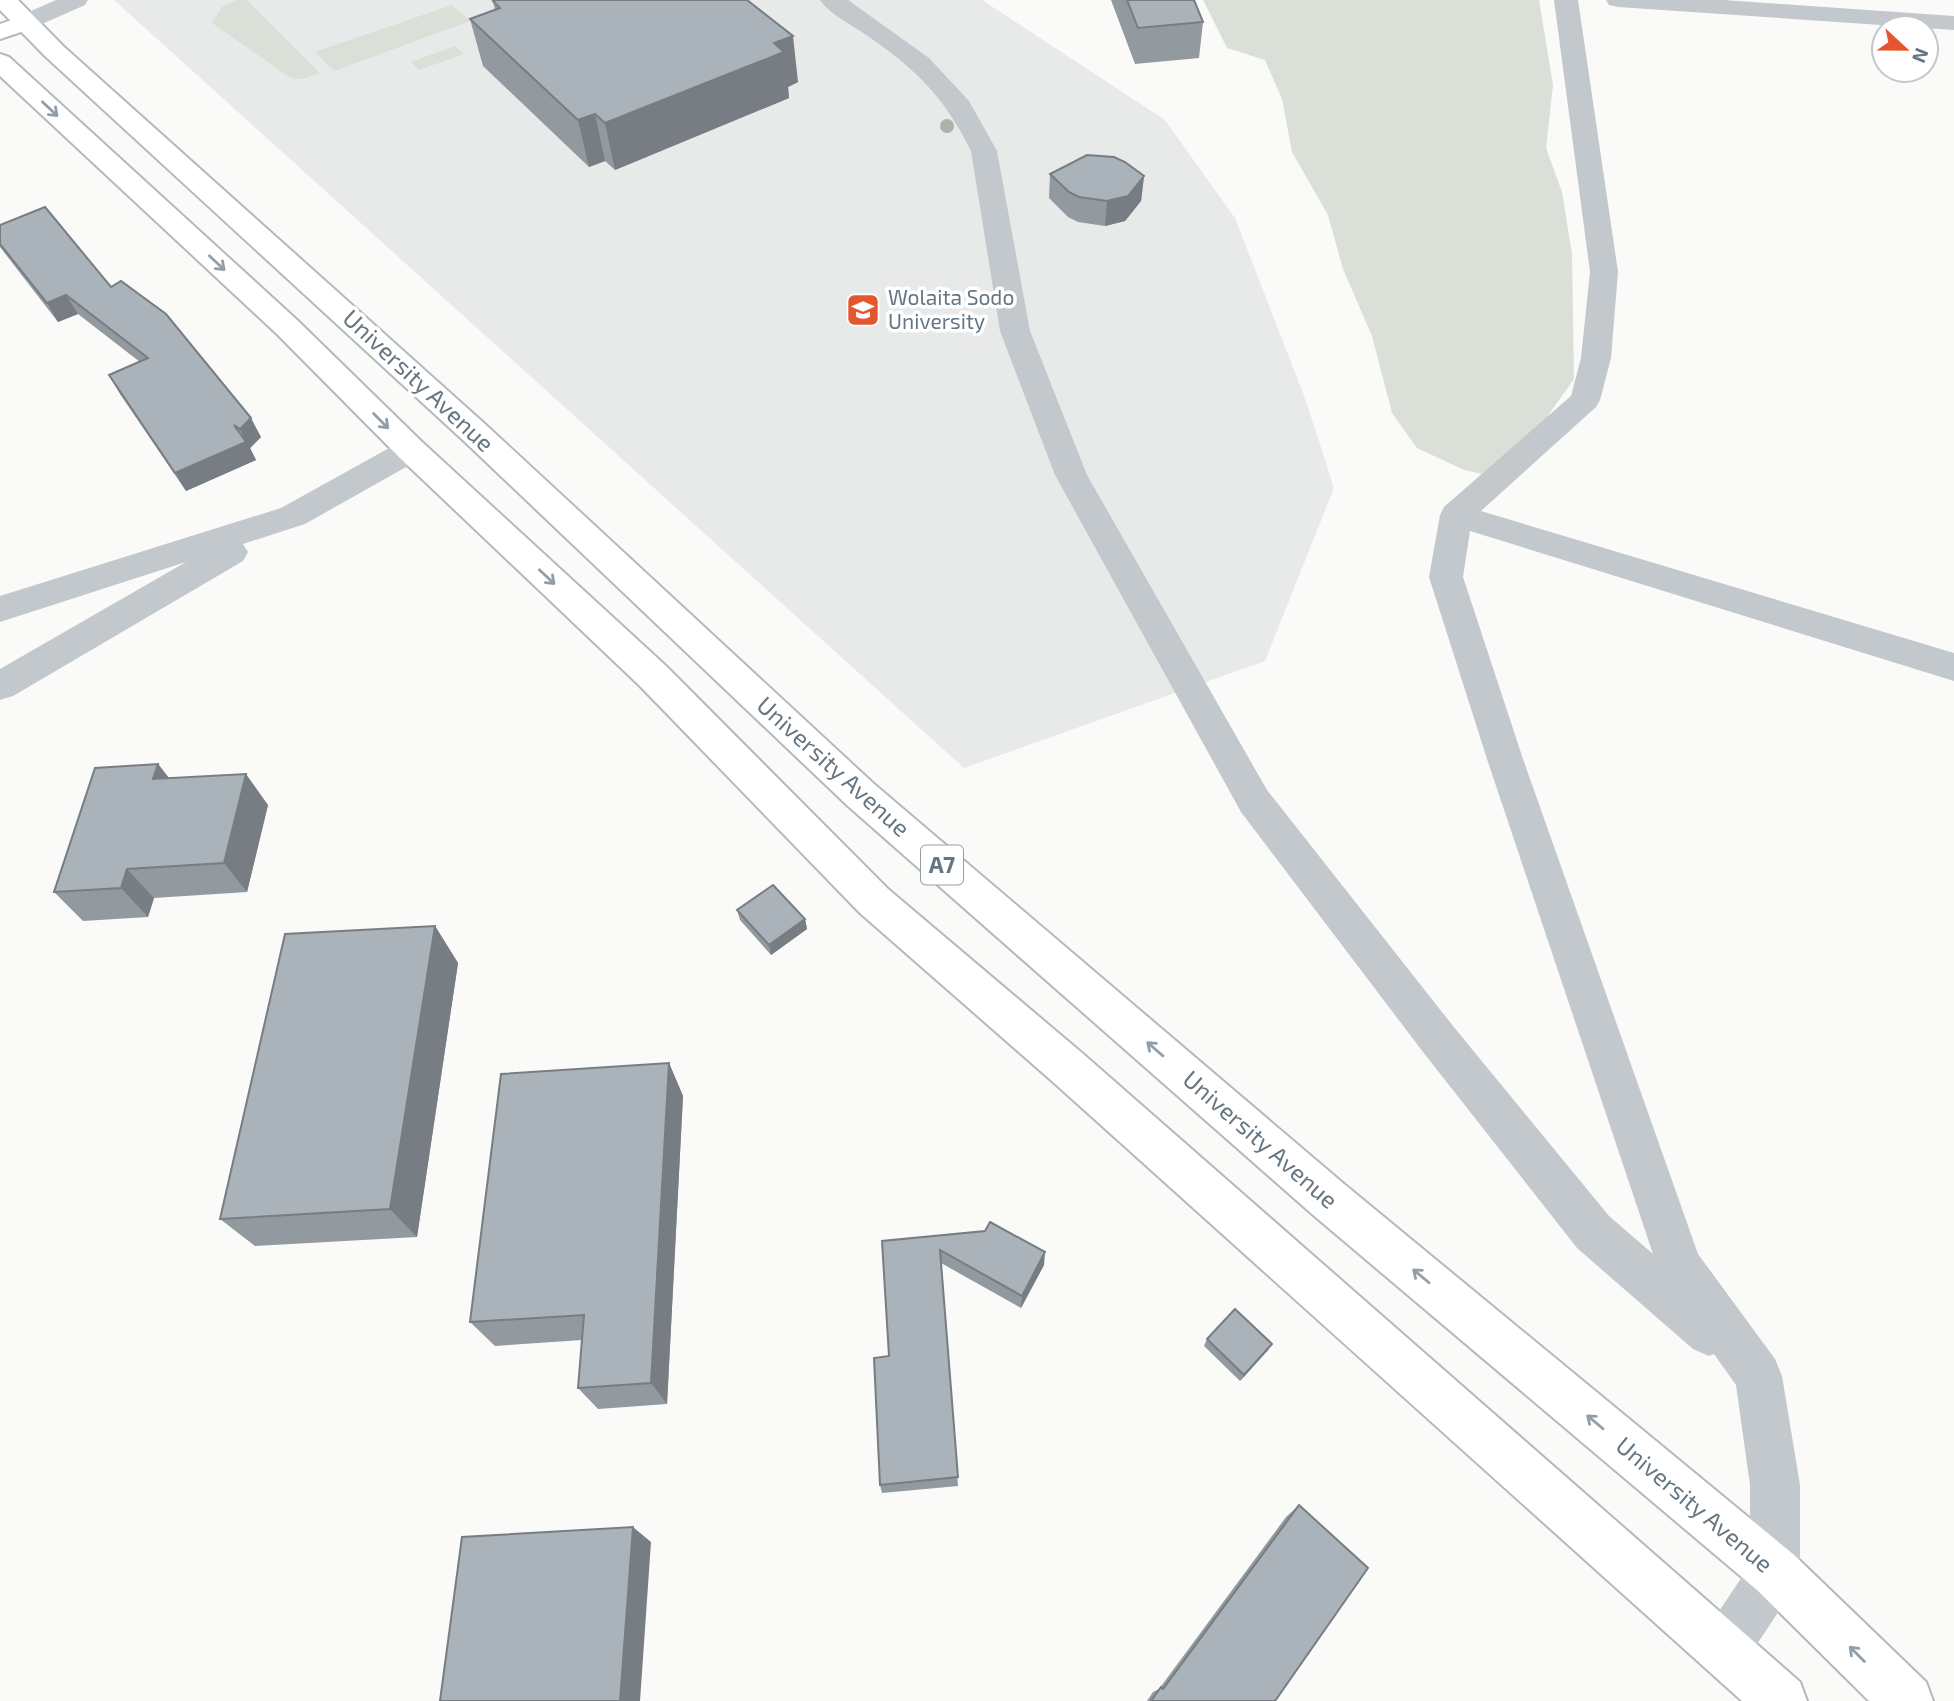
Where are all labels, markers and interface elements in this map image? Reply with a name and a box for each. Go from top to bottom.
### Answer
north arrow [1870,14,1940,84]
text: N [1908,45,1934,66]
one-way arrow [41,100,58,117]
one-way arrow [208,255,226,271]
place label: Wolaita Sodo University [888,284,1014,333]
school or university icon: Wolaita Sodo University [844,291,882,329]
street label: University Avenue [338,303,500,457]
one-way arrow [372,412,389,429]
one-way arrow [538,569,556,585]
street label: University Avenue [752,690,916,842]
road number: A7 [921,846,963,884]
one-way arrow [1146,1041,1164,1057]
street label: University Avenue [1178,1064,1344,1214]
one-way arrow [1412,1268,1430,1284]
one-way arrow [1587,1414,1605,1430]
street label: University Avenue [1611,1430,1779,1578]
one-way arrow [1849,1646,1866,1663]

